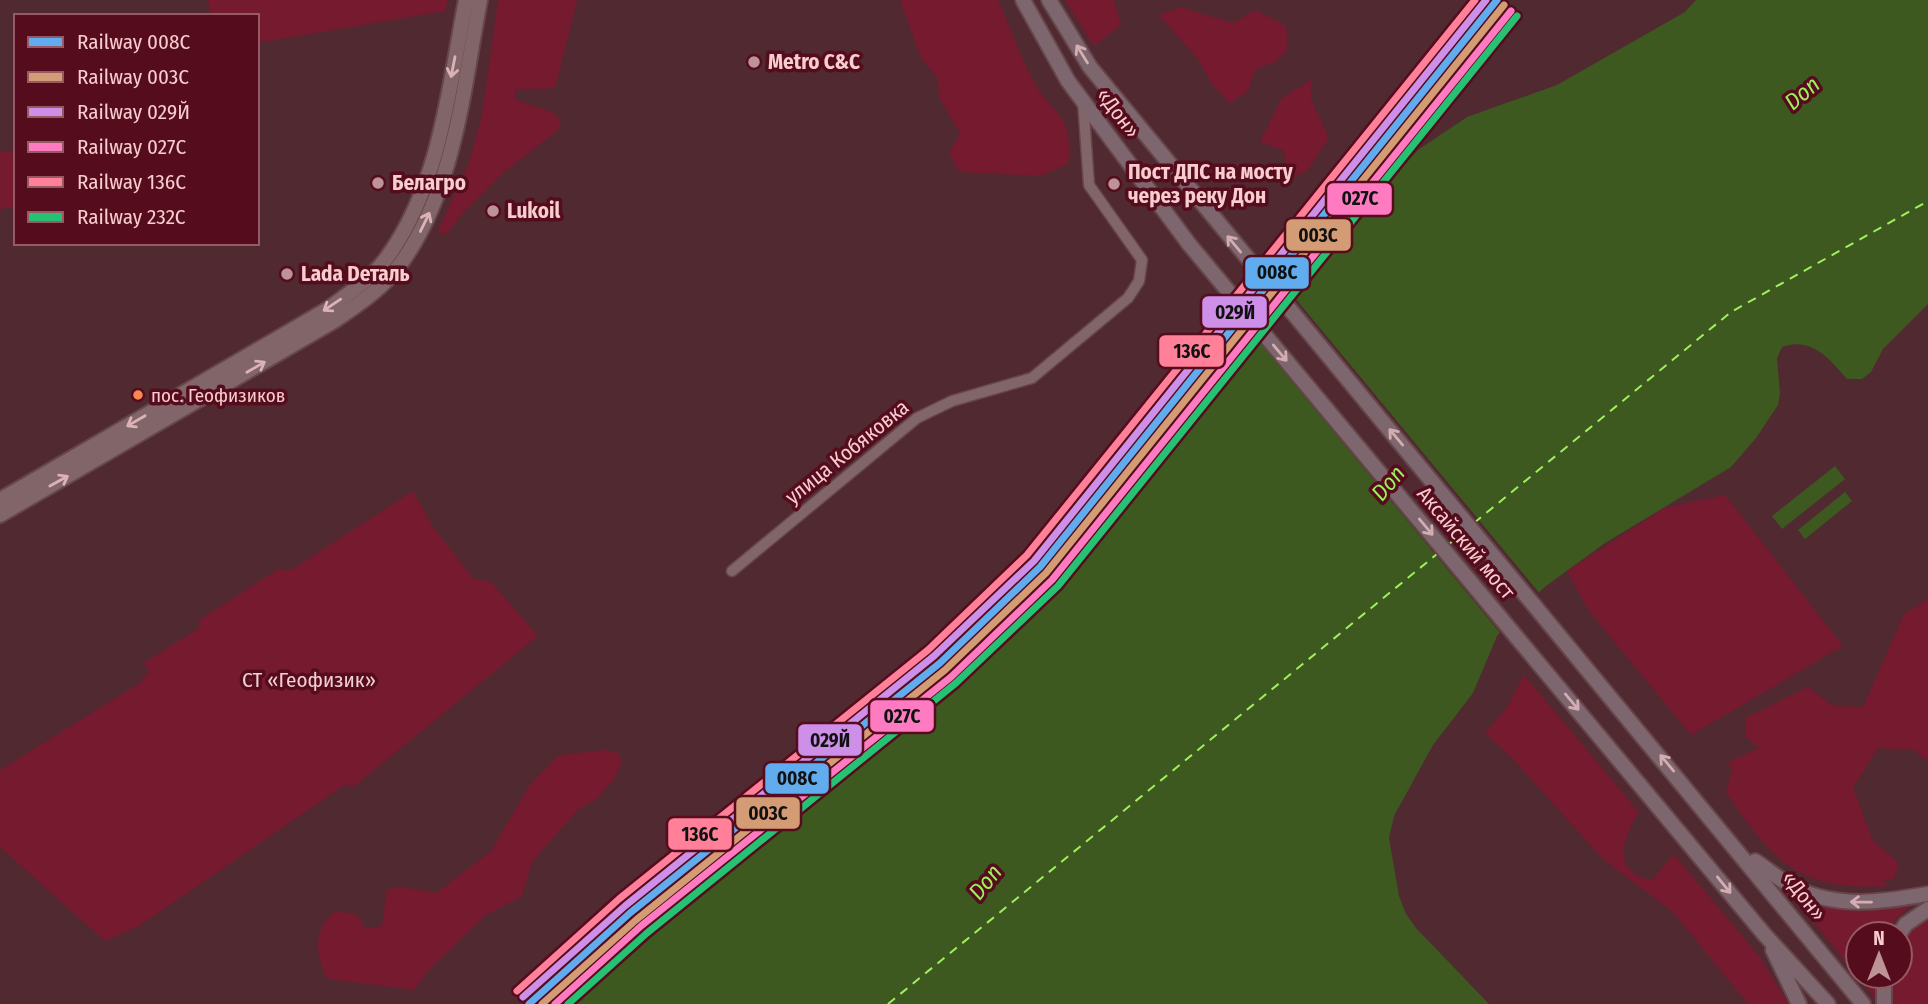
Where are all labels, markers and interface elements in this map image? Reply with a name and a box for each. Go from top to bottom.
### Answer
legend [14,14,259,245]
text: Railway 008С [77,29,191,55]
one-way arrow [1075,44,1089,64]
place label: Metro C&C [768,49,860,75]
marker: Metro C&C [746,54,762,70]
one-way arrow [445,55,459,78]
text: Railway 003С [77,64,189,90]
water label: Don [1779,70,1825,116]
street label: «Дон» [1091,83,1145,143]
text: Railway 029Й [77,99,190,125]
text: Railway 027С [77,134,186,160]
place label: Пост ДПС на мосту через реку Дон [1128,159,1294,209]
text: Railway 136С [77,169,186,195]
place label: Белагро [392,170,466,196]
marker: Белагро [370,175,386,191]
marker: Пост ДПС на мосту через реку Дон [1106,176,1122,192]
line badge: 027С [1326,182,1393,216]
text: 027С [1342,187,1378,210]
place label: Lukoil [507,198,560,224]
marker: Lukoil [485,203,501,219]
text: Railway 232C [77,204,186,230]
one-way arrow [419,212,433,233]
line badge: 003С [1285,218,1352,252]
text: 003С [1298,224,1338,247]
one-way arrow [1226,235,1242,253]
line badge: 008С [1244,256,1310,290]
place label: Lada Dеталь [301,261,410,287]
text: 008С [1257,261,1297,284]
marker: Lada Dеталь [279,266,295,282]
line badge: 029Й [1201,295,1268,329]
one-way arrow [323,298,342,312]
text: 029Й [1215,300,1255,324]
line badge: 136С [1158,334,1225,368]
text: 136С [1174,340,1211,363]
one-way arrow [1272,343,1288,361]
one-way arrow [246,360,266,374]
place label: пос. Геофизиков [151,384,285,407]
marker: пос. Геофизиков [131,388,145,402]
street label: улица Кобяковка [780,394,914,510]
one-way arrow [127,414,147,428]
one-way arrow [1388,429,1403,447]
water label: Don [1365,460,1411,506]
one-way arrow [49,474,69,488]
street label: Аксайский мост [1411,482,1521,605]
one-way arrow [1418,518,1434,536]
park label: СТ «Геофизик» [242,667,376,693]
one-way arrow [1564,692,1580,710]
line badge: 027С [869,699,935,733]
text: 027С [884,705,920,728]
line badge: 029Й [797,723,863,757]
text: 029Й [810,728,850,752]
one-way arrow [1659,754,1675,772]
line badge: 008С [764,762,830,795]
text: 008С [777,767,817,790]
line badge: 003С [735,796,801,830]
text: 003С [748,802,788,825]
line badge: 136С [667,817,733,851]
text: 136С [682,823,719,846]
water label: Don [962,859,1008,905]
street label: «Дон» [1776,866,1832,926]
one-way arrow [1717,875,1732,893]
one-way arrow [1849,896,1872,909]
north arrow [1844,920,1914,990]
text: N [1873,927,1885,950]

